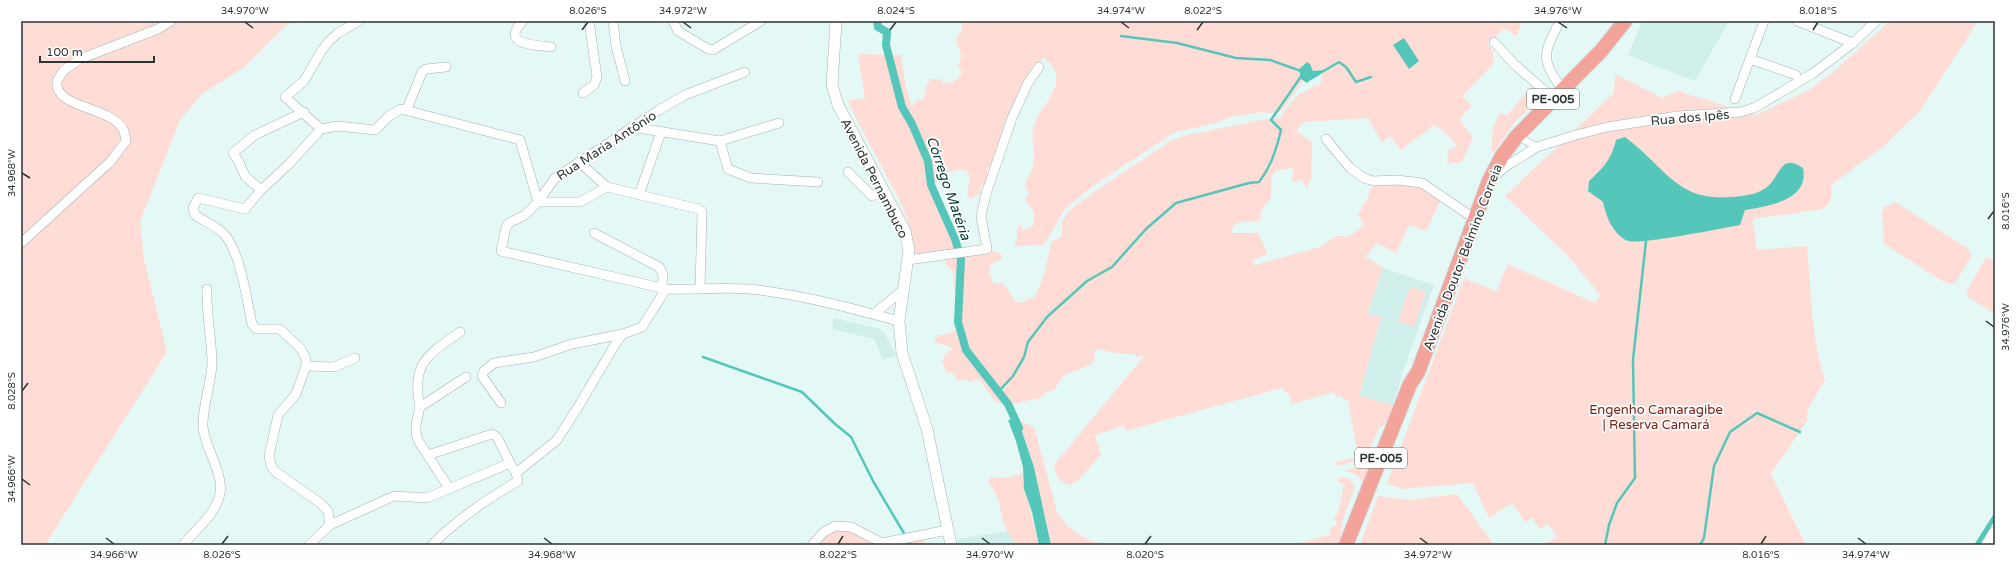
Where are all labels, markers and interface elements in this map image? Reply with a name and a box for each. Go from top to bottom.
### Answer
text: 34.970°W [221,5,269,17]
text: 8.026°S [569,5,607,17]
text: 34.972°W [659,5,707,17]
text: 8.024°S [877,5,915,17]
text: 34.974°W [1097,5,1145,17]
text: 8.022°S [1184,5,1222,17]
text: 34.976°W [1534,5,1582,17]
text: 8.018°S [1799,5,1837,17]
scale bar [40,38,154,64]
text: 100 m [46,45,83,59]
road number: PE-005 [1527,89,1579,109]
street label: Rua dos Ipês [1650,107,1730,129]
street label: Rua Maria Antônio [554,108,660,184]
street label: Avenida Pernambuco [837,116,911,241]
water label: Córrego Matéria [923,134,975,243]
text: 34.968°W [6,149,18,197]
street label: Avenida Doutor Belmino Correia [1420,162,1506,353]
text: 8.016°S [2000,192,2012,230]
text: 34.976°W [2000,303,2012,351]
text: 8.028°S [6,372,18,410]
park label: Engenho Camaragibe | Reserva Camará [1589,402,1723,433]
road number: PE-005 [1355,448,1407,468]
text: 34.966°W [6,455,18,503]
text: 34.966°W [90,549,138,561]
text: 8.026°S [203,549,241,561]
text: 34.968°W [528,549,576,561]
text: 8.022°S [819,549,857,561]
text: 34.970°W [966,549,1014,561]
text: 8.020°S [1126,549,1164,561]
text: 34.972°W [1404,549,1452,561]
text: 8.016°S [1742,549,1780,561]
text: 34.974°W [1842,549,1890,561]

